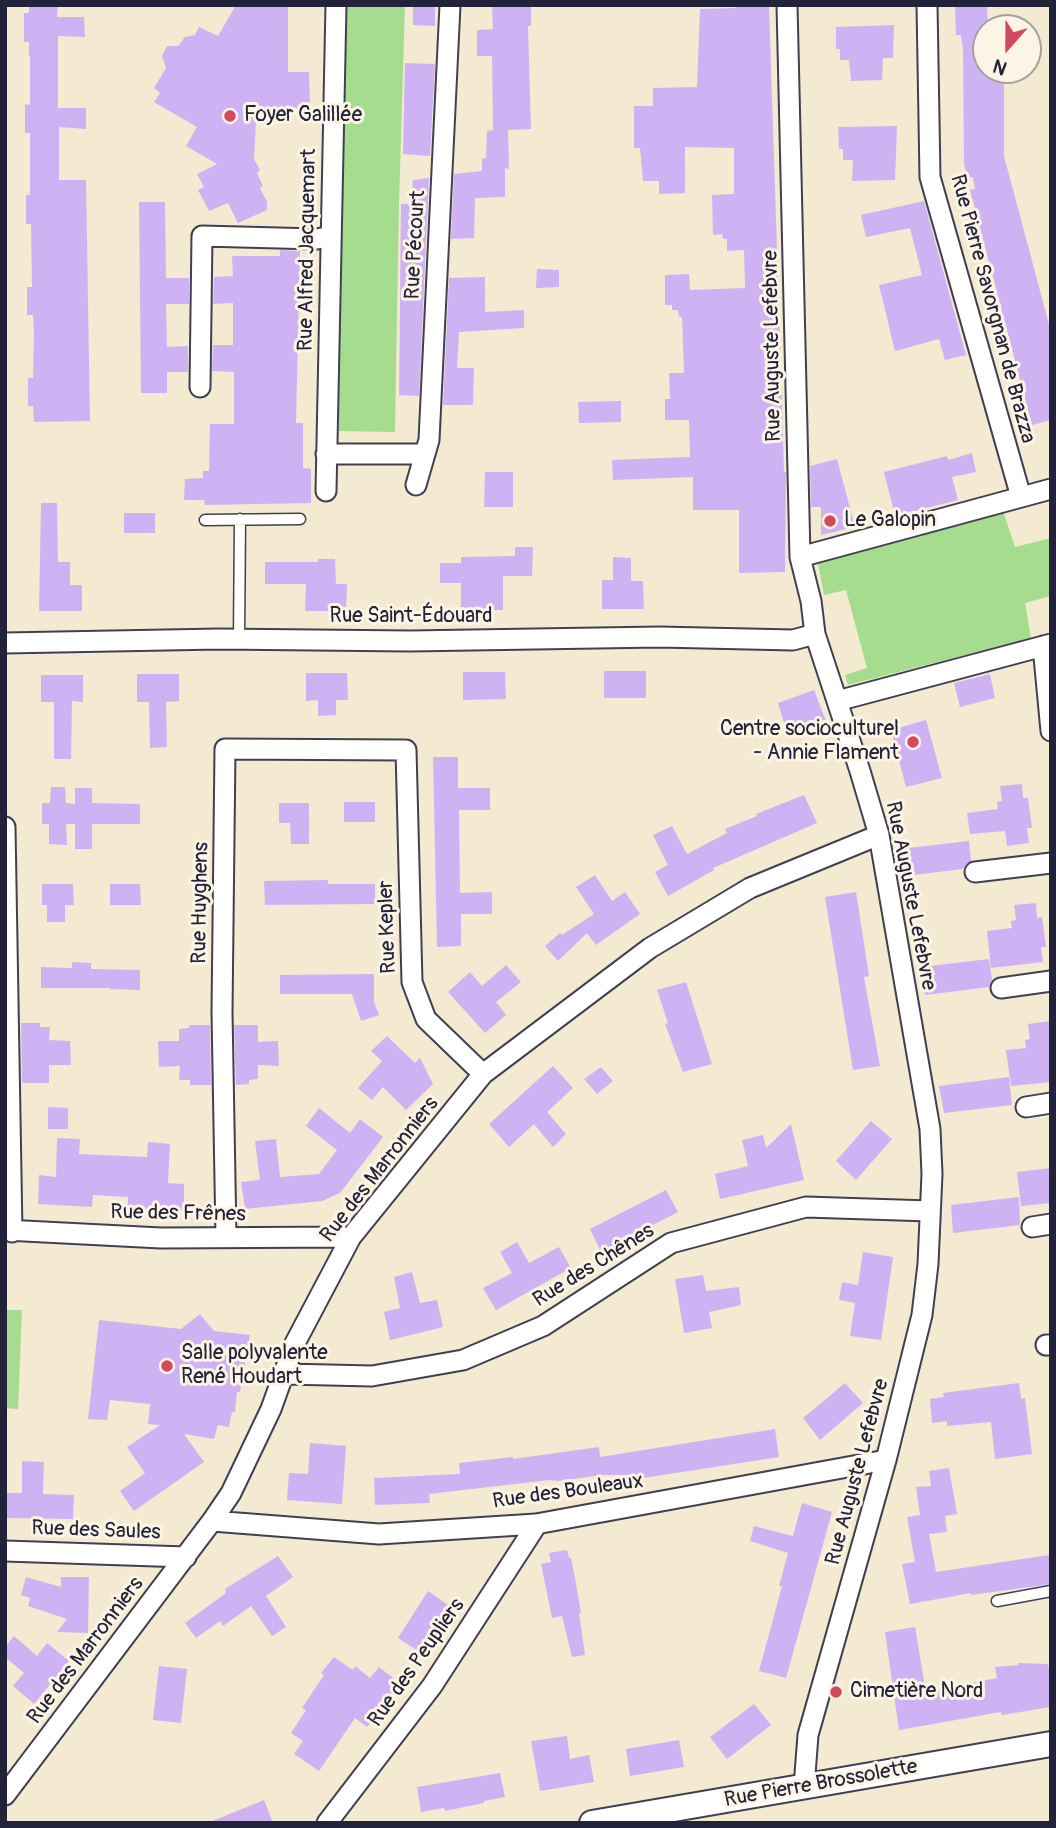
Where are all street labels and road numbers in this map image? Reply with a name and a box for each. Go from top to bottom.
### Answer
street label: Rue Alfred Jacquemart [294,149,322,351]
street label: Rue Pierre Savorgnan de Brazza [944,172,1040,446]
street label: Rue Pécourt [401,190,431,300]
street label: Rue Auguste Lefebvre [759,250,787,442]
street label: Rue Saint-Édouard [330,604,492,630]
street label: Rue Auguste Lefebvre [879,799,941,993]
street label: Rue Huyghens [187,842,215,964]
street label: Rue Kepler [374,880,402,974]
street label: Rue des Marronniers [315,1092,445,1248]
street label: Rue des Frênes [110,1200,246,1228]
street label: Rue des Chênes [529,1219,659,1313]
street label: Rue Auguste Lefebvre [821,1376,895,1568]
street label: Rue des Bouleaux [491,1469,645,1515]
street label: Rue des Saules [31,1516,161,1546]
street label: Rue des Marronniers [22,1572,150,1730]
street label: Rue des Peupliers [363,1594,471,1732]
street label: Rue Pierre Brossolette [722,1755,920,1813]

